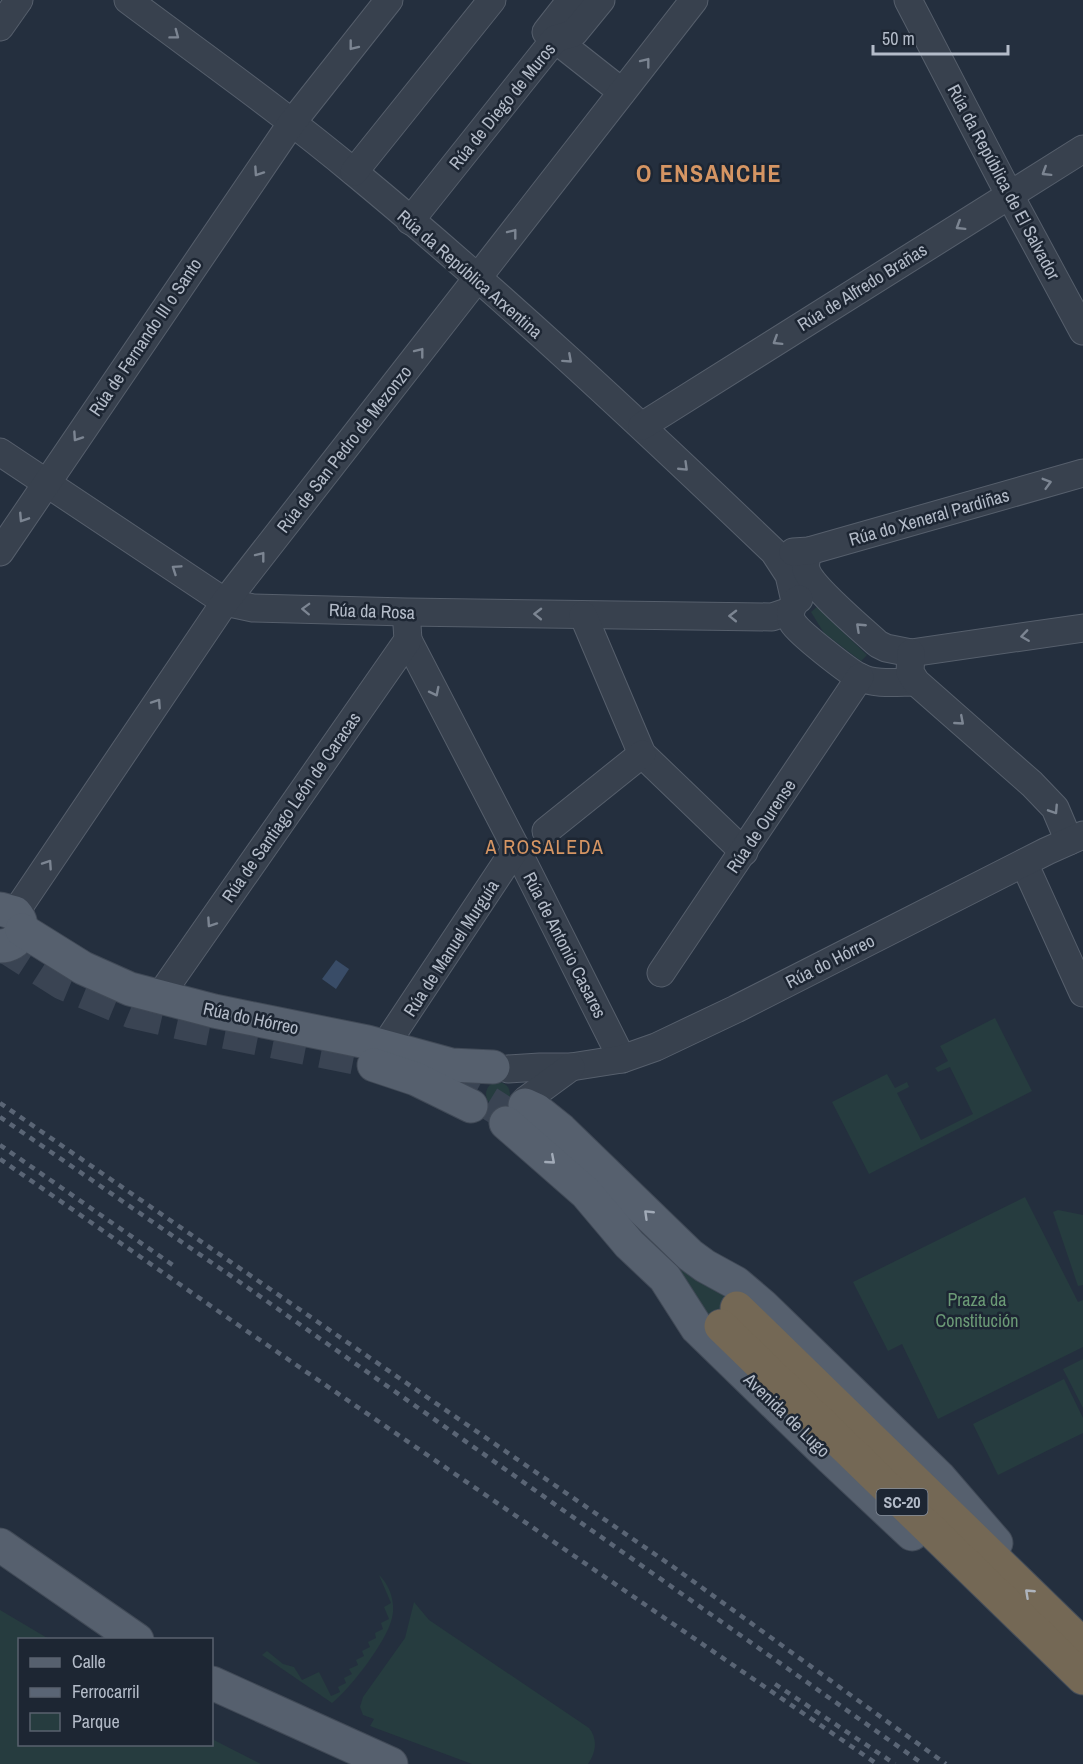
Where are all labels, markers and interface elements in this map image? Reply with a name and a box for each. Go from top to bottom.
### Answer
scale bar [873,18,1008,56]
text: 50 m [882,26,915,51]
one-way arrow [168,28,179,39]
street label: Rúa de Diego de Muros [443,37,561,175]
one-way arrow [350,39,361,50]
one-way arrow [638,58,649,69]
street label: Rúa da República de El Salvador [942,80,1066,284]
district label: O ENSANCHE [636,157,782,189]
one-way arrow [1042,164,1052,176]
one-way arrow [254,165,265,176]
street label: Rúa da República Arxentina [392,204,548,344]
one-way arrow [955,218,966,229]
one-way arrow [505,228,516,239]
street label: Rúa de Alfredo Brañas [792,237,932,337]
street label: Rúa de Fernando III o Santo [83,253,207,421]
one-way arrow [773,334,784,345]
one-way arrow [412,348,423,359]
one-way arrow [561,352,571,363]
street label: Rúa de San Pedro de Mezonzo [271,360,417,538]
one-way arrow [73,430,84,441]
one-way arrow [677,459,688,470]
one-way arrow [1041,478,1052,490]
street label: Rúa do Xeneral Pardiñas [846,482,1012,552]
one-way arrow [19,511,30,522]
one-way arrow [253,551,264,562]
one-way arrow [172,565,183,576]
street label: Rúa da Rosa [329,597,415,625]
one-way arrow [301,603,310,615]
one-way arrow [533,608,542,620]
one-way arrow [728,610,737,623]
one-way arrow [857,624,868,635]
one-way arrow [1020,630,1030,642]
one-way arrow [428,686,440,697]
one-way arrow [150,698,161,709]
street label: Rúa de Santiago León de Caracas [216,707,366,907]
one-way arrow [953,714,963,725]
street label: Rúa de Ourense [720,774,802,878]
one-way arrow [1047,804,1058,815]
district label: A ROSALEDA [485,833,604,860]
one-way arrow [41,860,52,871]
street label: Rúa de Antonio Casares [517,868,613,1022]
street label: Rúa de Manuel Murguía [397,875,505,1021]
one-way arrow [207,917,218,928]
street label: Rúa do Hórreo [781,928,879,994]
street label: Rúa do Hórreo [201,996,301,1040]
one-way arrow [544,1153,555,1164]
one-way arrow [645,1210,655,1221]
park label: Praza da Constitución [936,1287,1018,1333]
street label: Avenida de Lugo [738,1367,836,1463]
road number: SC-20 [876,1489,928,1515]
one-way arrow [1025,1589,1036,1600]
legend [18,1638,213,1746]
text: Calle [72,1649,106,1674]
text: Ferrocarril [72,1679,139,1704]
text: Parque [72,1709,120,1734]

